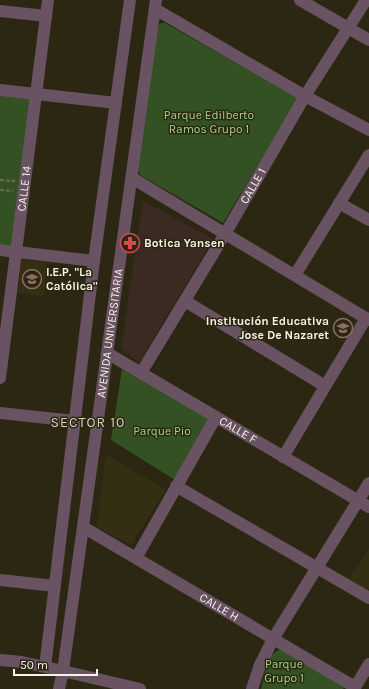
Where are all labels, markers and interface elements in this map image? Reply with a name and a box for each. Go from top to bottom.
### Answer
park label: Parque Edilberto Ramos Grupo 1 [164,108,254,136]
street label: CALLE 14 [14,165,34,212]
street label: CALLE 1 [237,165,269,206]
pharmacy icon: Botica Yansen [119,232,141,254]
place label: Botica Yansen [144,236,224,250]
place label: I.E.P. "La Católica" [46,265,98,293]
street label: AVENIDA UNIVERSITARIA [94,267,126,399]
school or university icon: I.E.P. "La Católica" [21,268,43,290]
place label: Institución Educativa Jose De Nazaret [206,314,329,342]
school or university icon: Institución Educativa Jose De Nazaret [332,317,354,339]
street label: CALLE F [217,413,259,447]
district label: SECTOR 10 [51,414,125,431]
park label: Parque Pio [133,424,191,438]
street label: CALLE H [197,590,241,624]
scale bar [14,651,97,677]
park label: Parque Grupo 1 [264,657,304,685]
text: 50 m [20,658,48,672]

